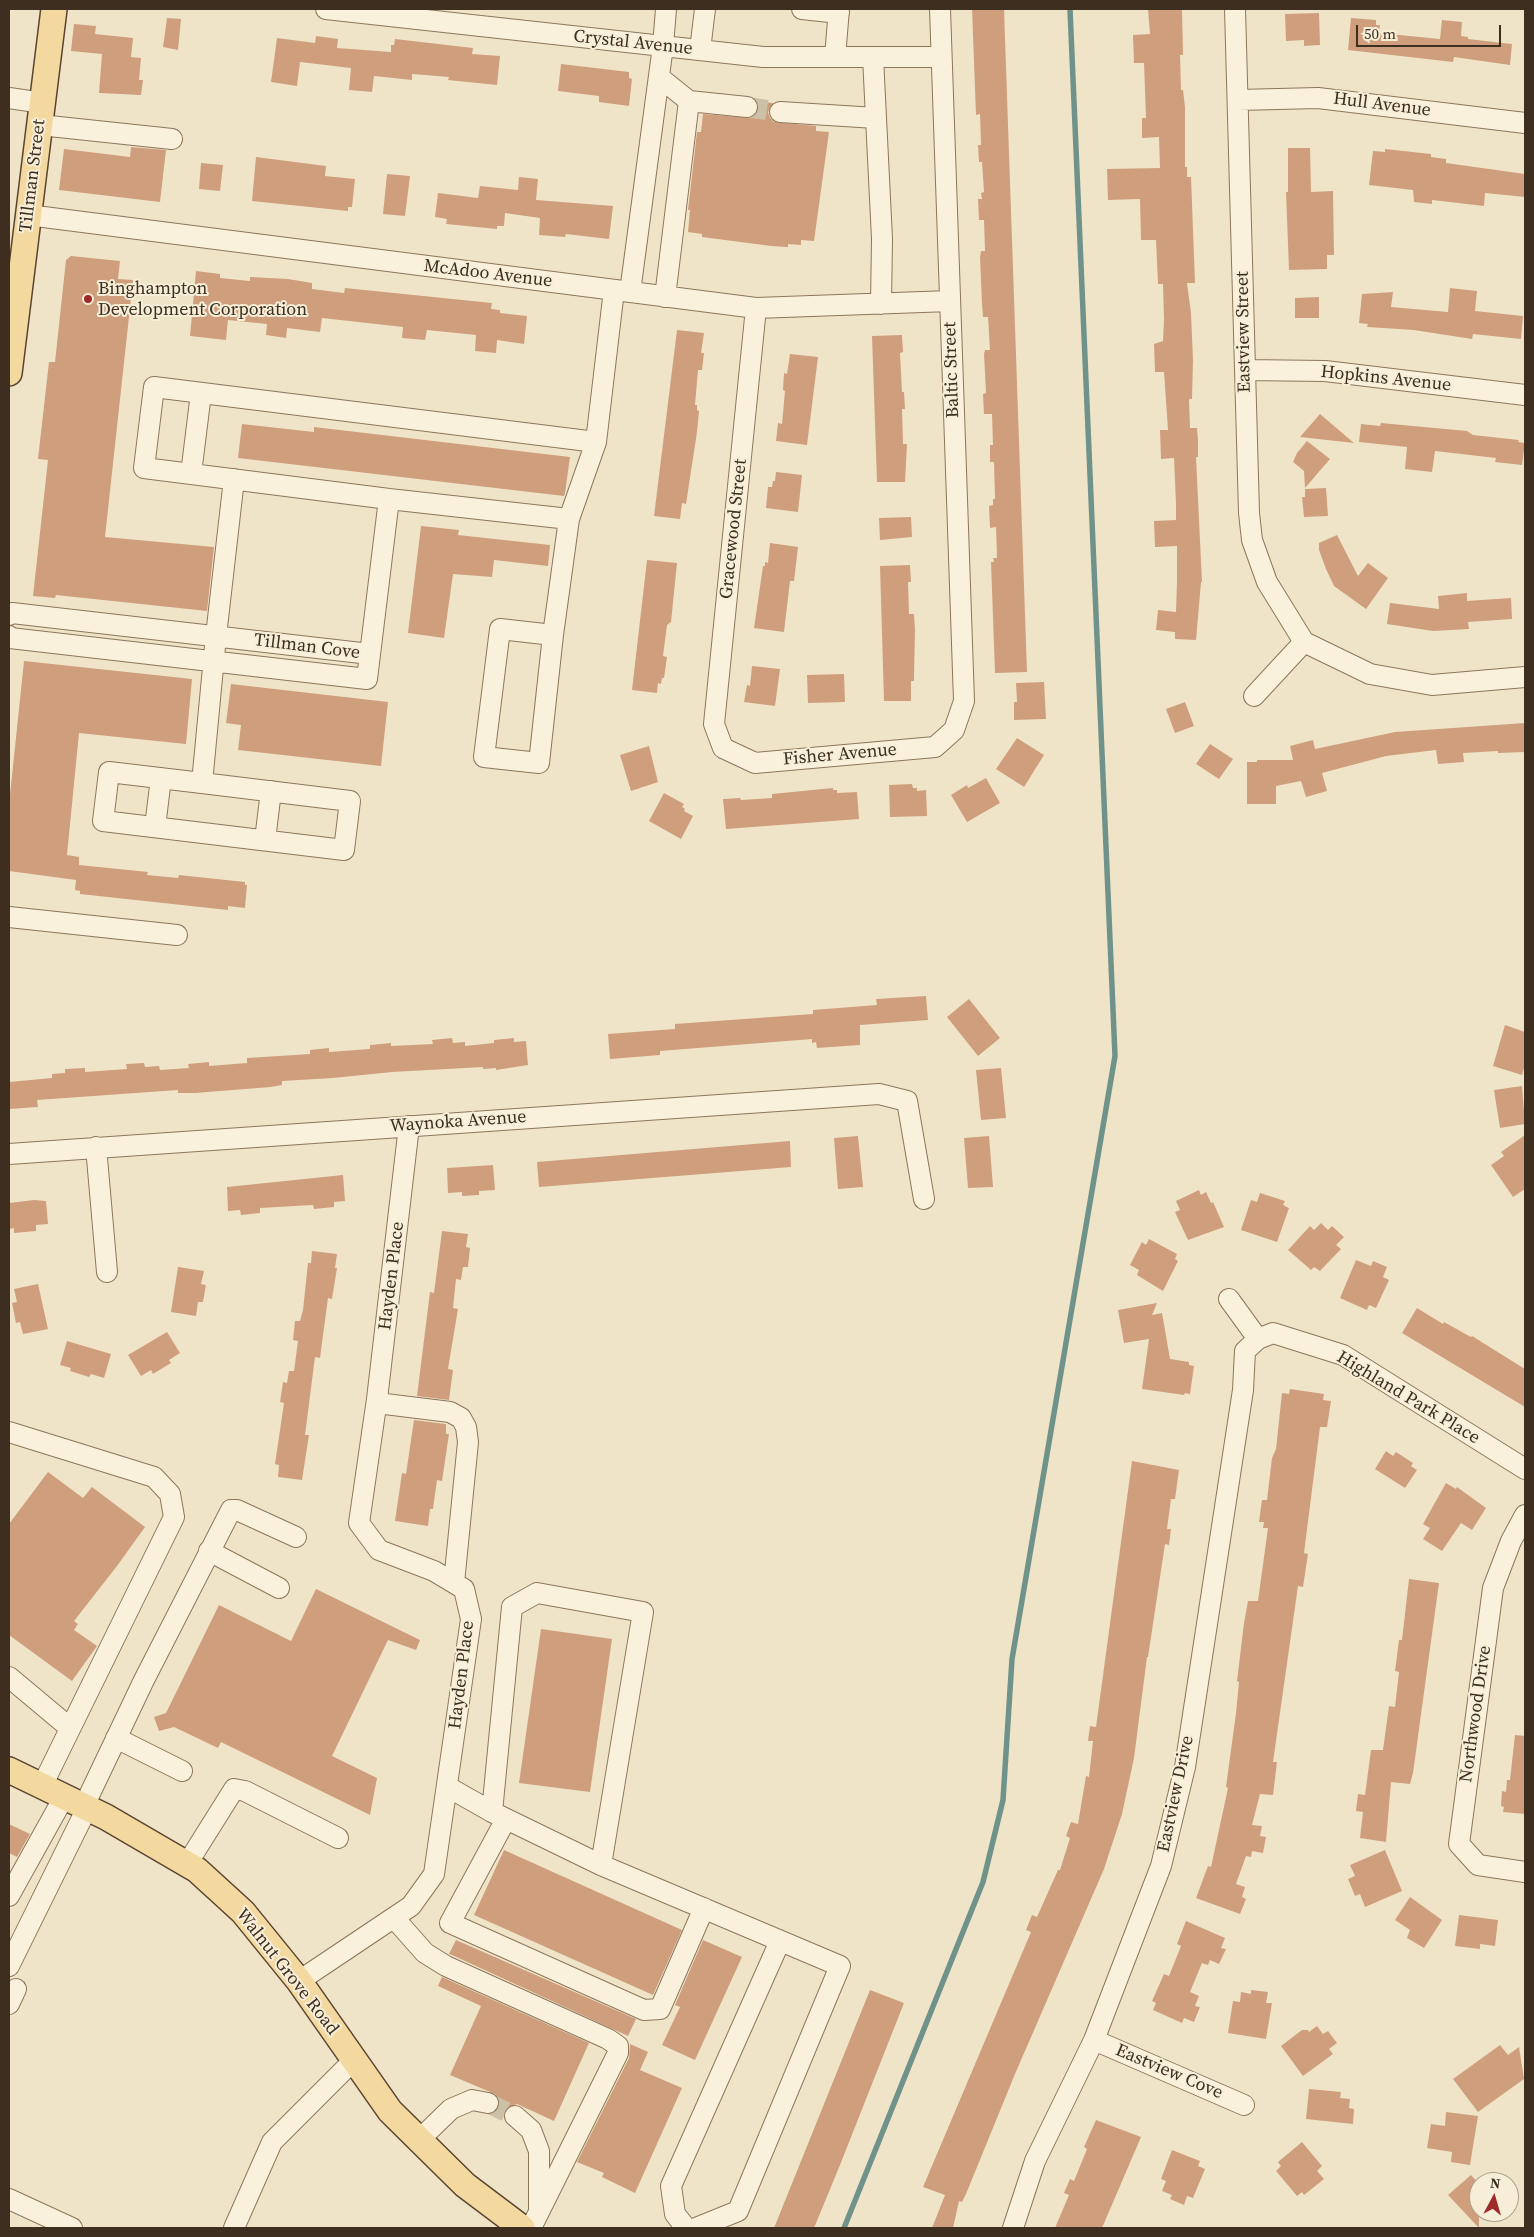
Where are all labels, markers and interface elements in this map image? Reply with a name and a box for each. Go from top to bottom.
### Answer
scale bar [1359,15,1504,47]
text: 50 m [1364,23,1396,44]
street label: Crystal Avenue [572,26,694,60]
street label: Hull Avenue [1332,88,1432,122]
street label: Tillman Street [15,118,51,234]
street label: McAdoo Avenue [423,255,553,293]
street label: Eastview Street [1232,271,1256,393]
place label: Binghampton Development Corporation [98,278,307,320]
marker: Binghampton Development Corporation [82,293,94,305]
street label: Baltic Street [940,321,964,419]
street label: Hopkins Avenue [1320,361,1452,397]
street label: Gracewood Street [716,458,752,600]
street label: Tillman Cove [253,630,361,664]
street label: Fisher Avenue [782,739,898,771]
street label: Waynoka Avenue [389,1106,527,1138]
street label: Hayden Place [375,1221,409,1331]
street label: Highland Park Place [1333,1347,1483,1449]
street label: Hayden Place [445,1620,479,1730]
street label: Northwood Drive [1456,1644,1496,1784]
street label: Eastview Drive [1153,1734,1199,1854]
street label: Walnut Grove Road [231,1905,343,2039]
street label: Eastview Cove [1112,2040,1226,2104]
north arrow [1469,2172,1519,2222]
text: N [1489,2173,1502,2194]

